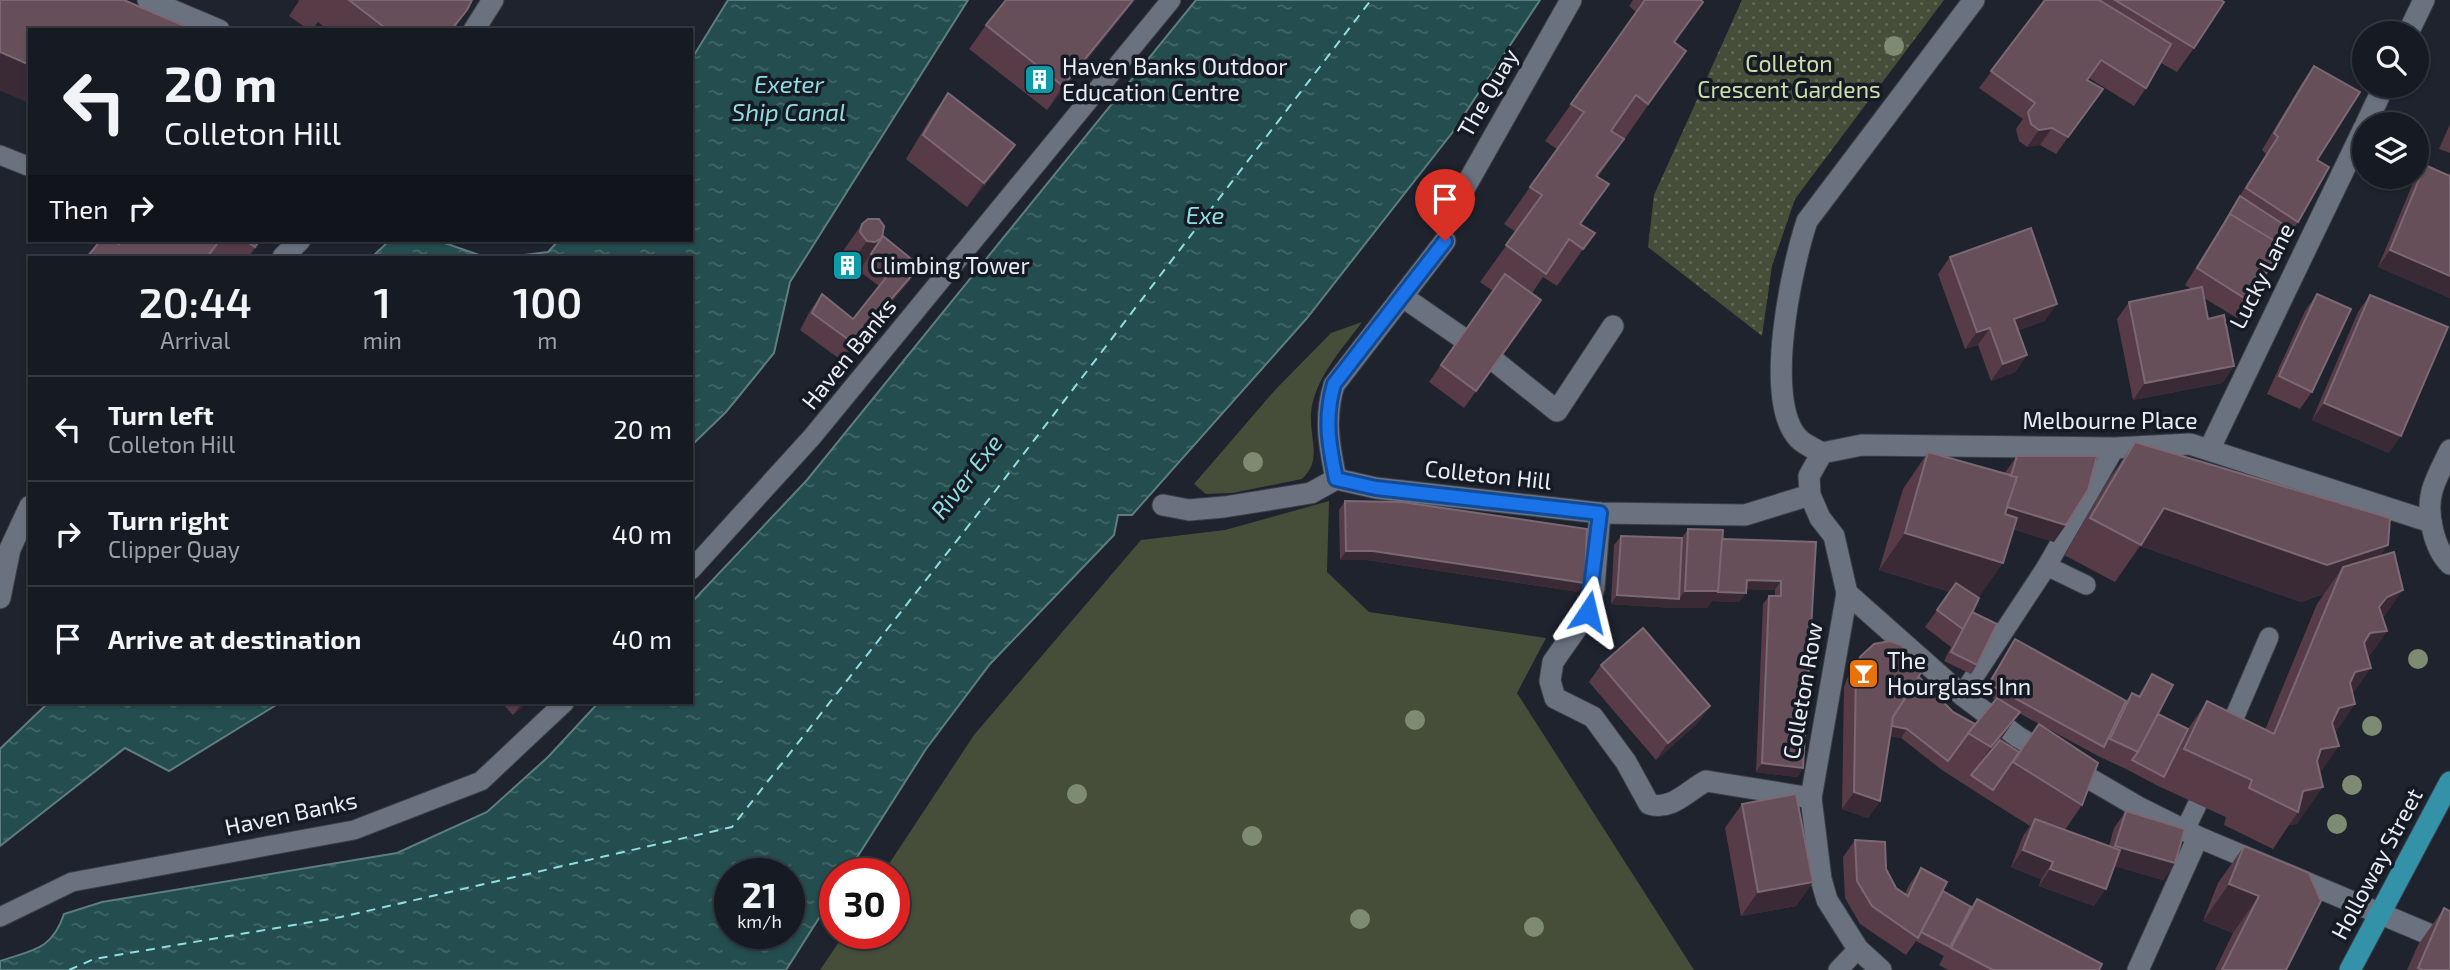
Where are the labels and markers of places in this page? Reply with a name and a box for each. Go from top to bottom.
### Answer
place label: Haven Banks Outdoor Education Centre [1062,52,1287,106]
building icon: Haven Banks Outdoor Education Centre [1022,63,1056,97]
pin [1415,169,1475,241]
building icon: Climbing Tower [830,249,864,283]
place label: Climbing Tower [870,251,1030,279]
place label: The Hourglass Inn [1887,646,2031,700]
bar icon: The Hourglass Inn [1847,657,1881,691]

